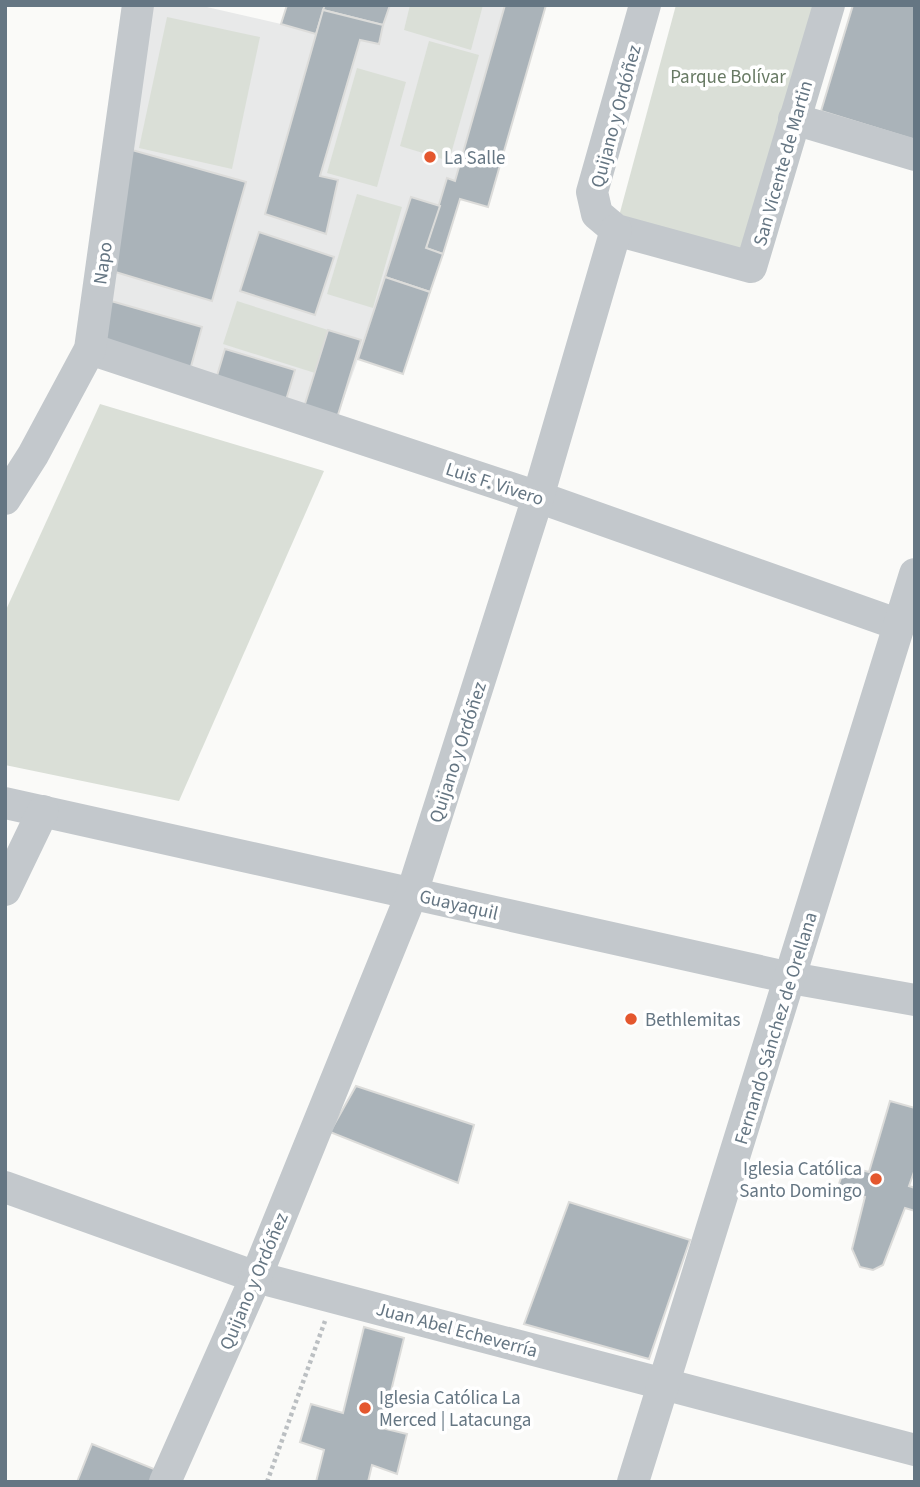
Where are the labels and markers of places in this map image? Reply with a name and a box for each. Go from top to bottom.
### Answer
place label: La Salle [444,145,505,172]
marker: La Salle [422,149,438,165]
place label: Bethlemitas [645,1007,740,1034]
marker: Bethlemitas [623,1011,639,1027]
place label: Iglesia Católica Santo Domingo [739,1156,862,1205]
marker: Iglesia Católica Santo Domingo [868,1171,884,1187]
place label: Iglesia Católica La Merced | Latacunga [379,1385,531,1434]
marker: Iglesia Católica La Merced | Latacunga [357,1400,373,1416]

